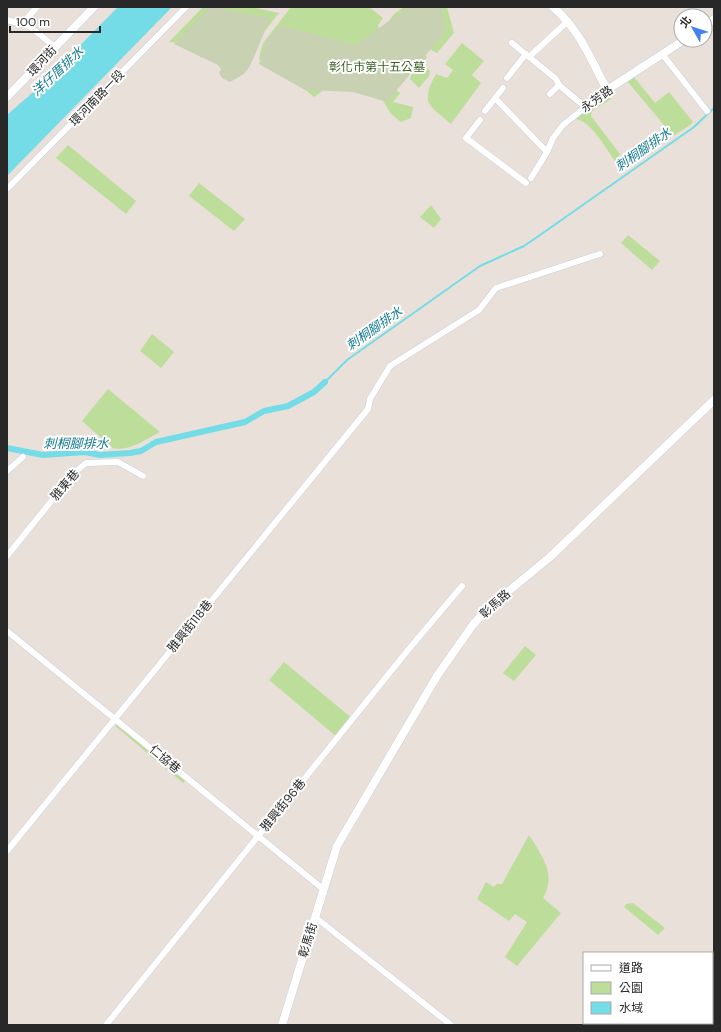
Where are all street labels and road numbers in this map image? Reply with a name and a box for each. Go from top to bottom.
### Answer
street label: 環河街 [24,42,60,80]
street label: 環河南路一段 [66,67,128,129]
street label: 永芳路 [578,82,616,116]
street label: 雅東巷 [47,466,83,504]
street label: 彰馬路 [476,586,514,622]
street label: 雅興街118巷 [164,597,216,655]
street label: 仁協巷 [146,741,184,777]
street label: 雅興街96巷 [257,775,309,835]
street label: 彰馬街 [295,920,321,960]

